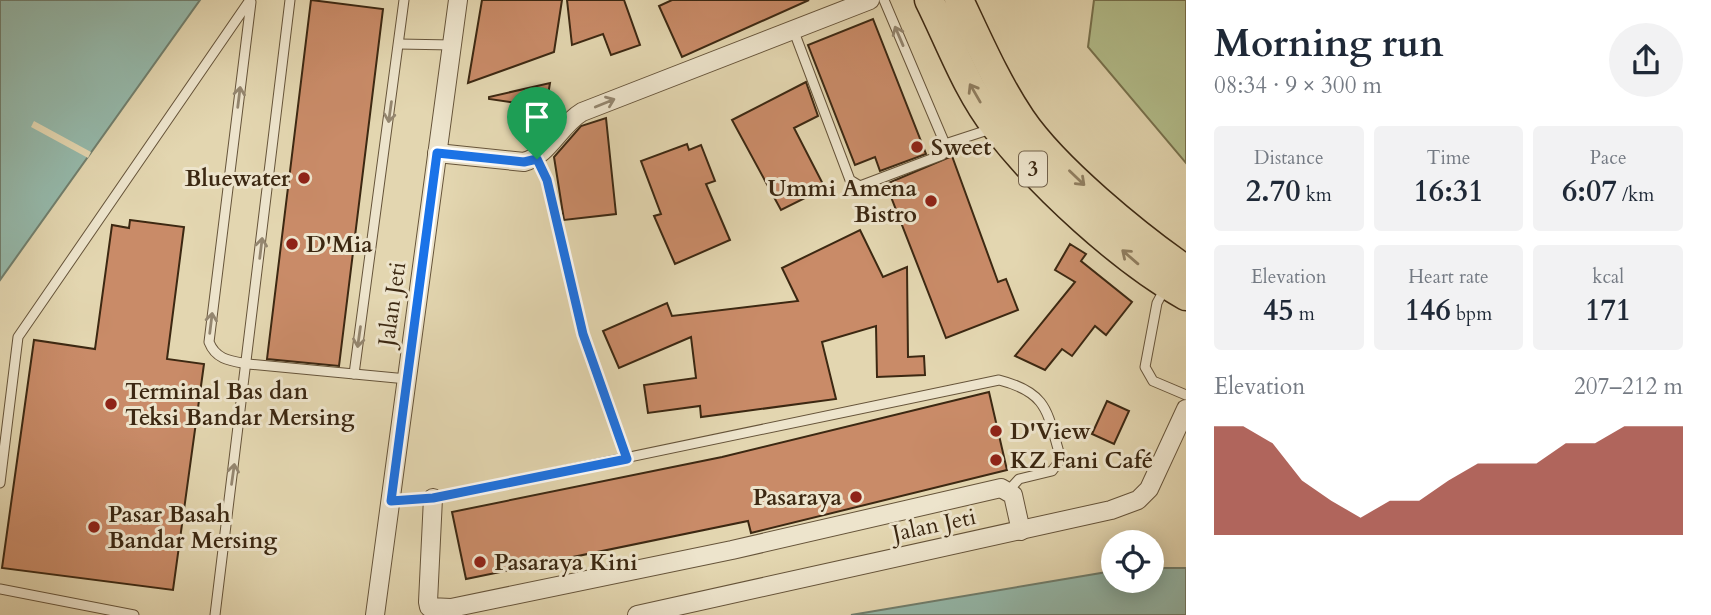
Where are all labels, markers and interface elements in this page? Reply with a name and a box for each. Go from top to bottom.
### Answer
text: Morning run [1214,18,1444,70]
button: share [1609,23,1683,97]
one-way arrow [892,26,905,47]
text: 08:34 · 9 × 300 m [1214,70,1382,101]
one-way arrow [968,83,982,103]
one-way arrow [232,86,245,109]
pin [507,87,567,159]
one-way arrow [593,95,615,108]
icon: arrive [518,98,556,136]
one-way arrow [383,100,396,123]
place label: Sweet [931,132,991,163]
marker: Sweet [909,139,925,155]
text: Distance [1254,145,1324,171]
text: Time [1427,145,1470,171]
text: Pace [1590,145,1627,171]
road number: 3 [1019,152,1047,186]
place label: Bluewater [185,163,291,194]
marker: Bluewater [296,170,312,186]
one-way arrow [1068,170,1085,187]
text: 2.70 [1246,171,1301,212]
text: 16:31 [1413,171,1484,212]
text: 6:07 [1562,171,1617,212]
place label: Ummi Amena Bistro [768,173,918,230]
text: km [1301,182,1332,208]
text: /km [1617,182,1654,208]
marker: Ummi Amena Bistro [923,193,939,209]
place label: D'Mia [306,229,373,260]
marker: D'Mia [284,236,300,252]
one-way arrow [255,237,268,260]
one-way arrow [1121,249,1139,265]
street label: Jalan Jeti [370,260,413,351]
text: Elevation [1251,264,1327,290]
text: Heart rate [1408,264,1489,290]
text: kcal [1592,264,1624,290]
text: 45 [1263,290,1294,331]
text: 146 [1405,290,1451,331]
text: 171 [1585,290,1631,331]
text: m [1294,301,1315,327]
text: bpm [1451,301,1492,327]
one-way arrow [205,312,218,334]
one-way arrow [352,325,365,348]
text: Elevation [1214,371,1305,402]
text: 207–212 m [1574,371,1683,402]
place label: Terminal Bas dan Teksi Bandar Mersing [125,376,355,433]
marker: Terminal Bas dan Teksi Bandar Mersing [103,396,119,412]
place label: D'View [1010,416,1091,447]
marker: D'View [988,423,1004,439]
place label: KZ Fani Café [1010,445,1153,476]
marker: KZ Fani Café [988,452,1004,468]
one-way arrow [226,463,239,486]
place label: Pasaraya [753,482,843,513]
marker: Pasaraya [848,489,864,505]
place label: Pasar Basah Bandar Mersing [108,499,277,556]
street label: Jalan Jeti [886,501,979,550]
marker: Pasar Basah Bandar Mersing [86,519,102,535]
map controls [1101,530,1164,593]
button: locate [1101,530,1164,593]
place label: Pasaraya Kini [494,547,638,578]
marker: Pasaraya Kini [472,554,488,570]

